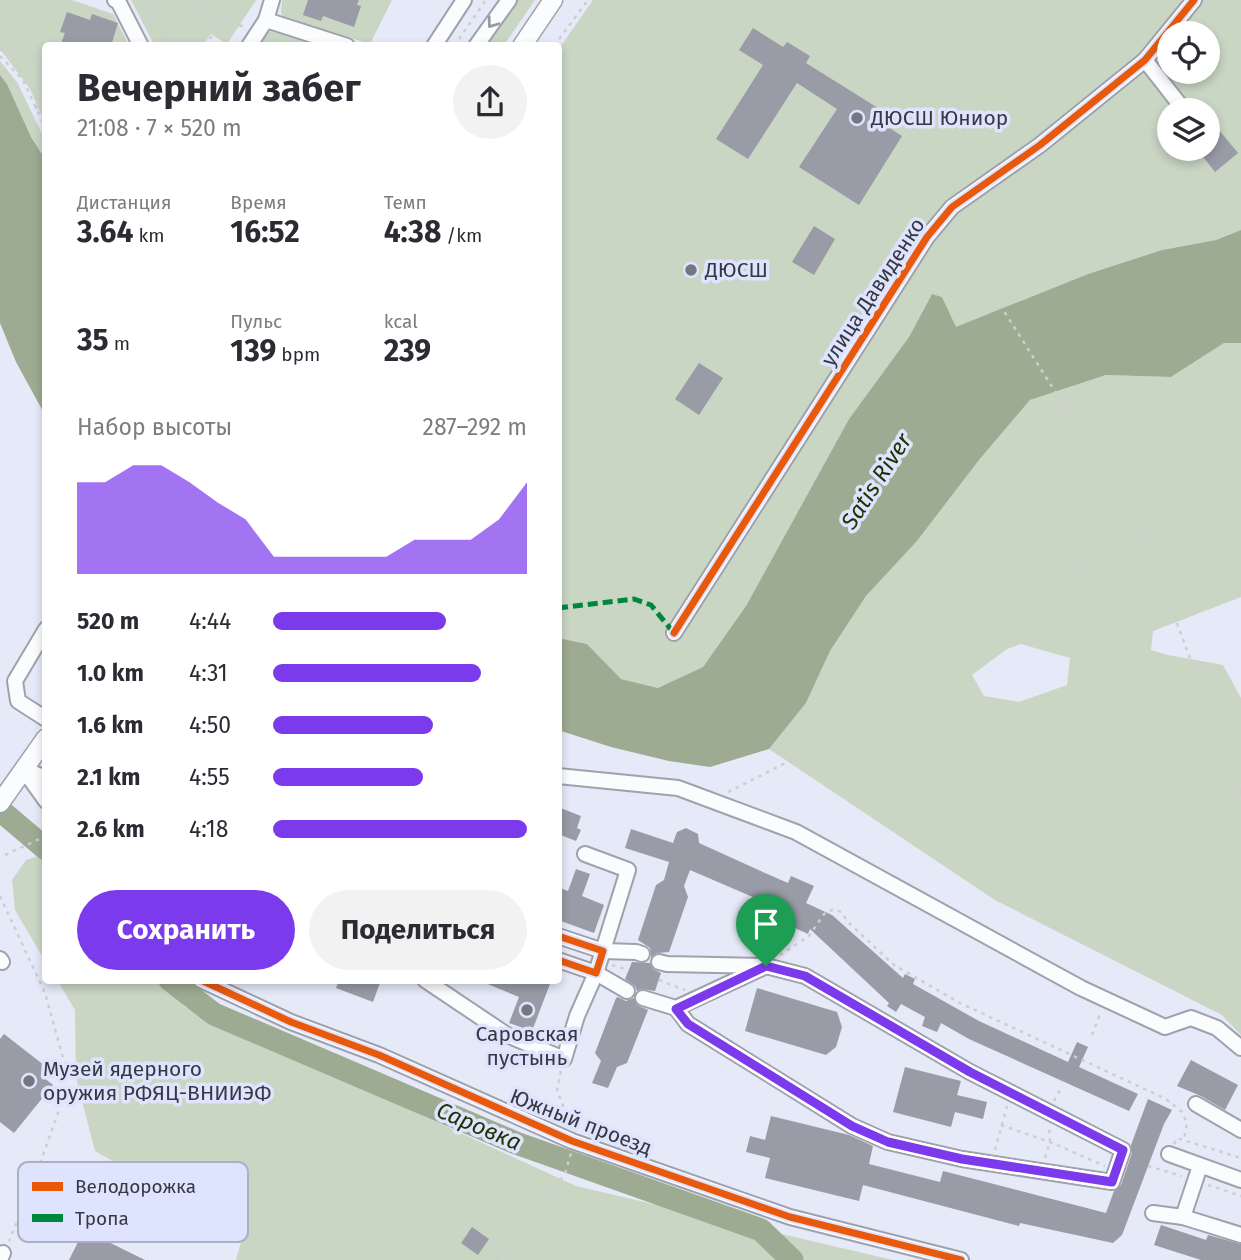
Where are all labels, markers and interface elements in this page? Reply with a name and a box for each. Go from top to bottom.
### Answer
one-way arrow [488,15,501,28]
map controls [1157,21,1220,161]
button: locate [1157,21,1220,84]
text: Вечерний забег [77,65,361,111]
button: share [453,65,527,139]
button: layers [1157,98,1220,161]
place label: ДЮСШ Юниор [870,105,1008,131]
marker: ДЮСШ Юниор [849,110,865,126]
text: 21:08 · 7 × 520 m [77,114,242,142]
text: Дистанция [77,191,172,214]
text: Время [230,191,287,214]
text: Темп [384,191,427,214]
street label: улица Давиденко [815,213,931,371]
text: 3.64 [77,214,133,250]
text: 16:52 [230,214,300,250]
text: 4:38 [384,214,441,250]
text: km [133,224,164,247]
text: /km [441,224,482,247]
place label: ДЮСШ [704,257,768,283]
marker: ДЮСШ [683,262,699,278]
text: Пульс [230,310,282,333]
text: kcal [384,310,418,333]
text: 35 [77,322,109,358]
text: m [109,332,130,355]
text: 139 [230,333,276,369]
text: 239 [384,333,431,369]
text: bpm [276,343,320,366]
text: Набор высоты [77,413,232,441]
text: 287–292 m [423,413,527,441]
water label: Satis River [834,427,918,535]
text: 520 m [77,607,139,635]
text: 4:44 [189,607,231,635]
text: 1.0 km [77,659,144,687]
text: 4:31 [189,659,228,687]
text: 1.6 km [77,711,144,739]
text: 4:50 [189,711,231,739]
text: 2.1 km [77,763,140,791]
text: 4:55 [189,763,230,791]
text: 2.6 km [77,815,145,843]
text: 4:18 [189,815,228,843]
button: Сохранить [77,890,295,970]
button: Поделиться [309,890,527,970]
pin [736,894,796,966]
icon: arrive [747,905,785,943]
marker: Саровская пустынь [519,1002,535,1018]
place label: Саровская пустынь [475,1021,579,1071]
place label: Музей ядерного оружия РФЯЦ-ВНИИЭФ [43,1056,271,1106]
marker: Музей ядерного оружия РФЯЦ-ВНИИЭФ [21,1073,37,1089]
street label: Южный проезд [506,1083,656,1161]
water label: Саровка [432,1096,526,1156]
legend [18,1162,248,1242]
text: Велодорожка [75,1175,196,1198]
text: Тропа [75,1207,129,1230]

